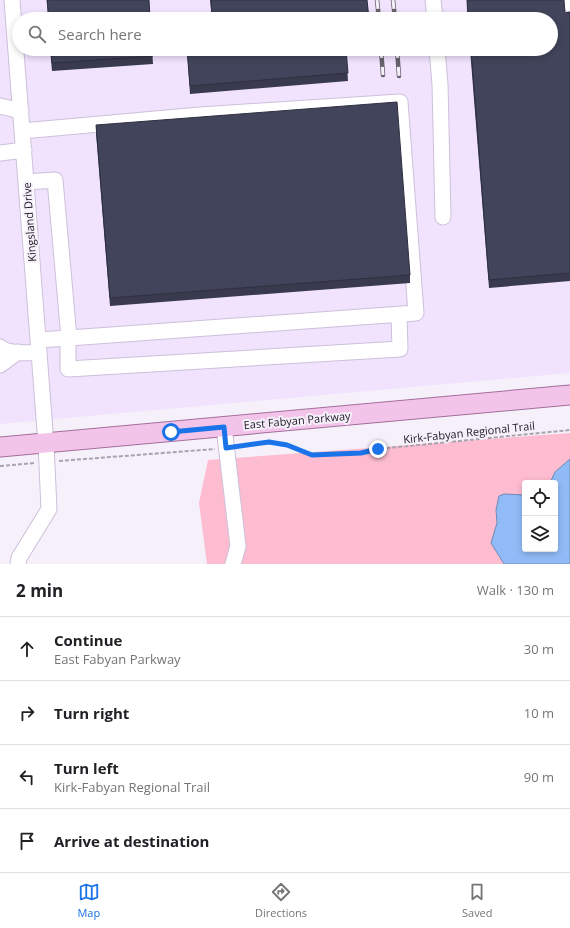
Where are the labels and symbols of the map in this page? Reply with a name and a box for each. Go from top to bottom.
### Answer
street label: Kingsland Drive [19,182,39,262]
street label: East Fabyan Parkway [243,408,352,432]
street label: Kirk-Fabyan Regional Trail [403,418,535,446]
route start [162,423,180,441]
route end [369,440,387,458]

